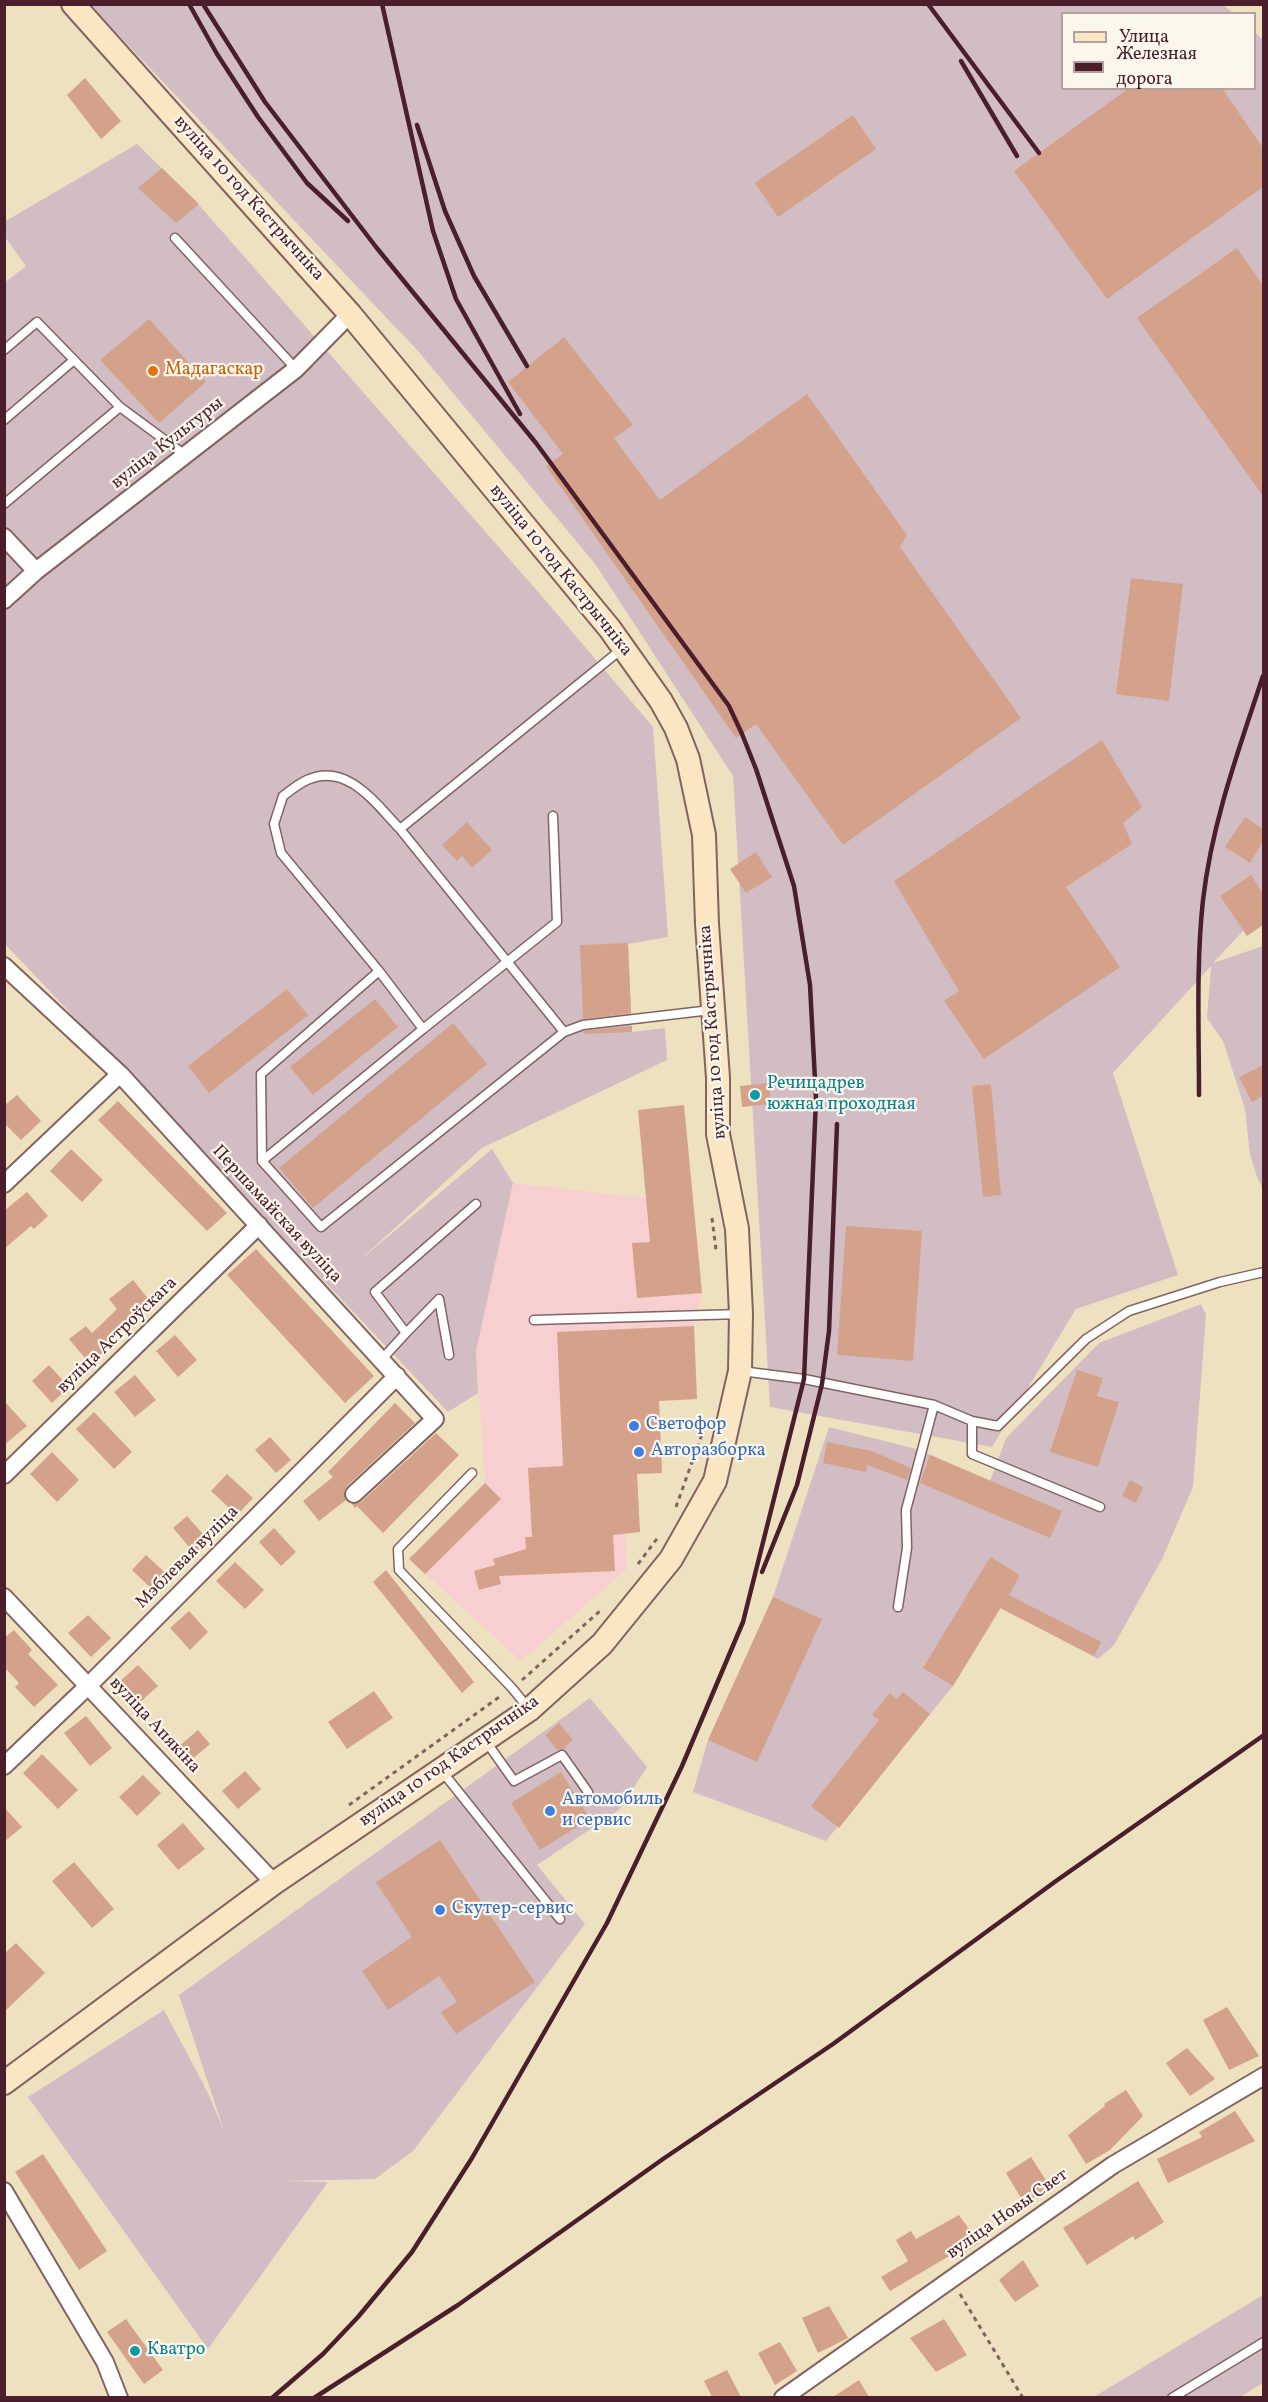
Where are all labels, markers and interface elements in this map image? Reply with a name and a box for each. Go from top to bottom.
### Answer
legend [1061,12,1256,90]
text: Улица [1119,25,1169,50]
text: Железная дорога [1116,42,1197,92]
street label: вуліца 10 год Кастрычніка [168,112,328,286]
place label: Мадагаскар [165,360,263,382]
marker: Мадагаскар [146,364,160,378]
street label: вуліца Культуры [108,393,228,495]
street label: вуліца 10 год Кастрычніка [484,481,636,661]
street label: вуліца 10 год Кастрычніка [696,924,732,1140]
place label: Речицадрев южная проходная [767,1074,916,1116]
marker: Речицадрев южная проходная [748,1088,762,1102]
street label: Першамайская вуліца [206,1141,346,1289]
street label: вуліца Астроўскага [53,1273,183,1399]
place label: Светофор [646,1415,726,1437]
marker: Светофор [627,1419,641,1433]
place label: Авторазборка [651,1441,766,1463]
marker: Авторазборка [632,1445,646,1459]
street label: Мэблевая вуліца [132,1502,244,1614]
street label: вуліца Апякіна [104,1673,204,1779]
street label: вуліца 10 год Кастрычніка [356,1692,544,1832]
place label: Автомобиль и сервис [562,1790,663,1832]
marker: Автомобиль и сервис [543,1804,557,1818]
place label: Скутер-сервис [452,1899,574,1921]
marker: Скутер-сервис [433,1903,447,1917]
street label: вуліца Новы Свет [943,2165,1073,2265]
place label: Кватро [147,2340,205,2362]
marker: Кватро [128,2344,142,2358]

